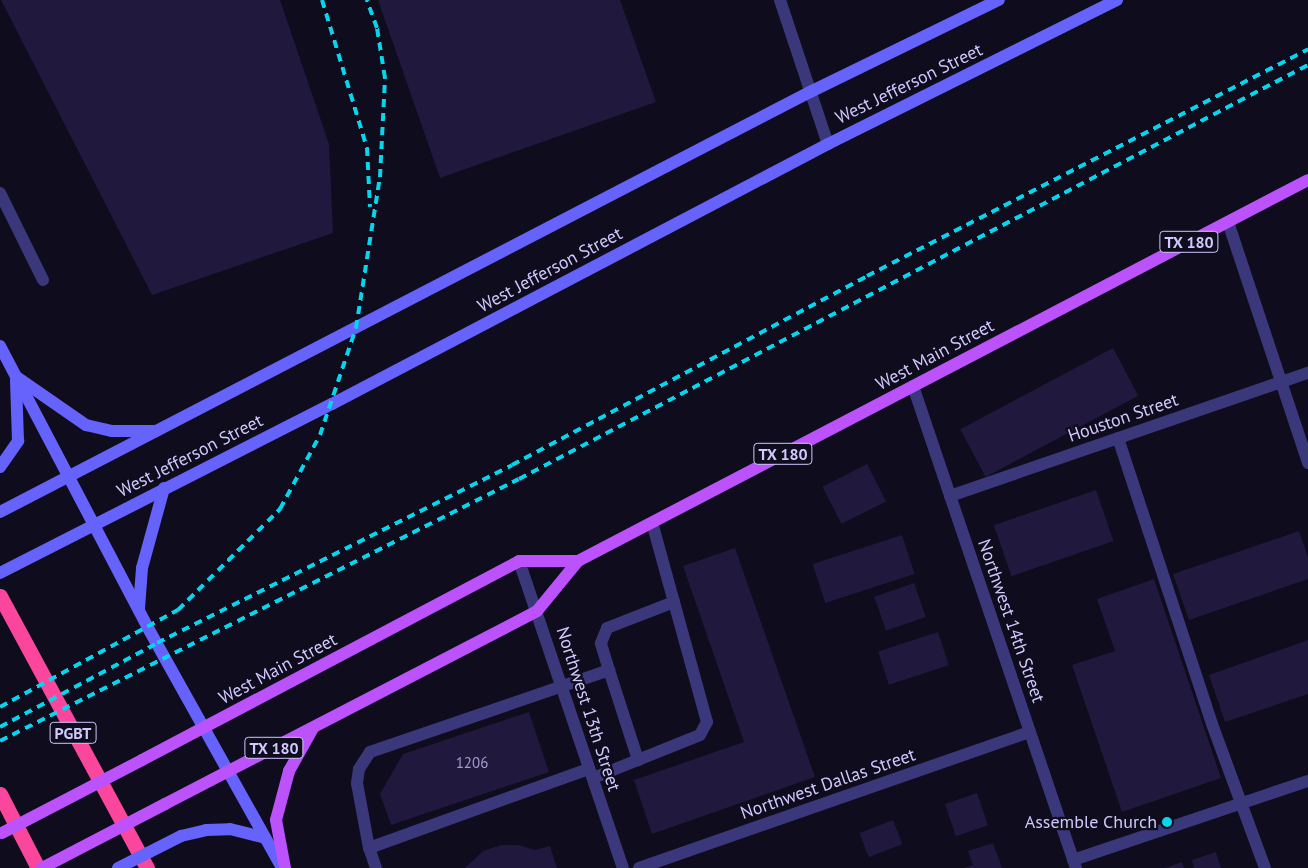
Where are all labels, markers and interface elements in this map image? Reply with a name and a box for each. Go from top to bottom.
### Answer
street label: West Jefferson Street [832,39,986,129]
street label: West Jefferson Street [474,223,626,317]
road number: TX 180 [1159,228,1219,256]
street label: West Main Street [872,315,998,395]
street label: Houston Street [1065,389,1181,447]
street label: West Jefferson Street [114,410,266,502]
road number: TX 180 [753,440,813,468]
street label: Northwest 14th Street [973,536,1049,706]
street label: Northwest 13th Street [551,624,625,794]
street label: West Main Street [215,629,341,709]
road number: PGBT [49,720,97,746]
road number: TX 180 [244,734,304,761]
street label: Northwest Dallas Street [738,744,918,824]
house number: 1206 [456,754,488,772]
place label: Assemble Church [1025,811,1157,833]
marker: Assemble Church [1161,816,1173,828]

